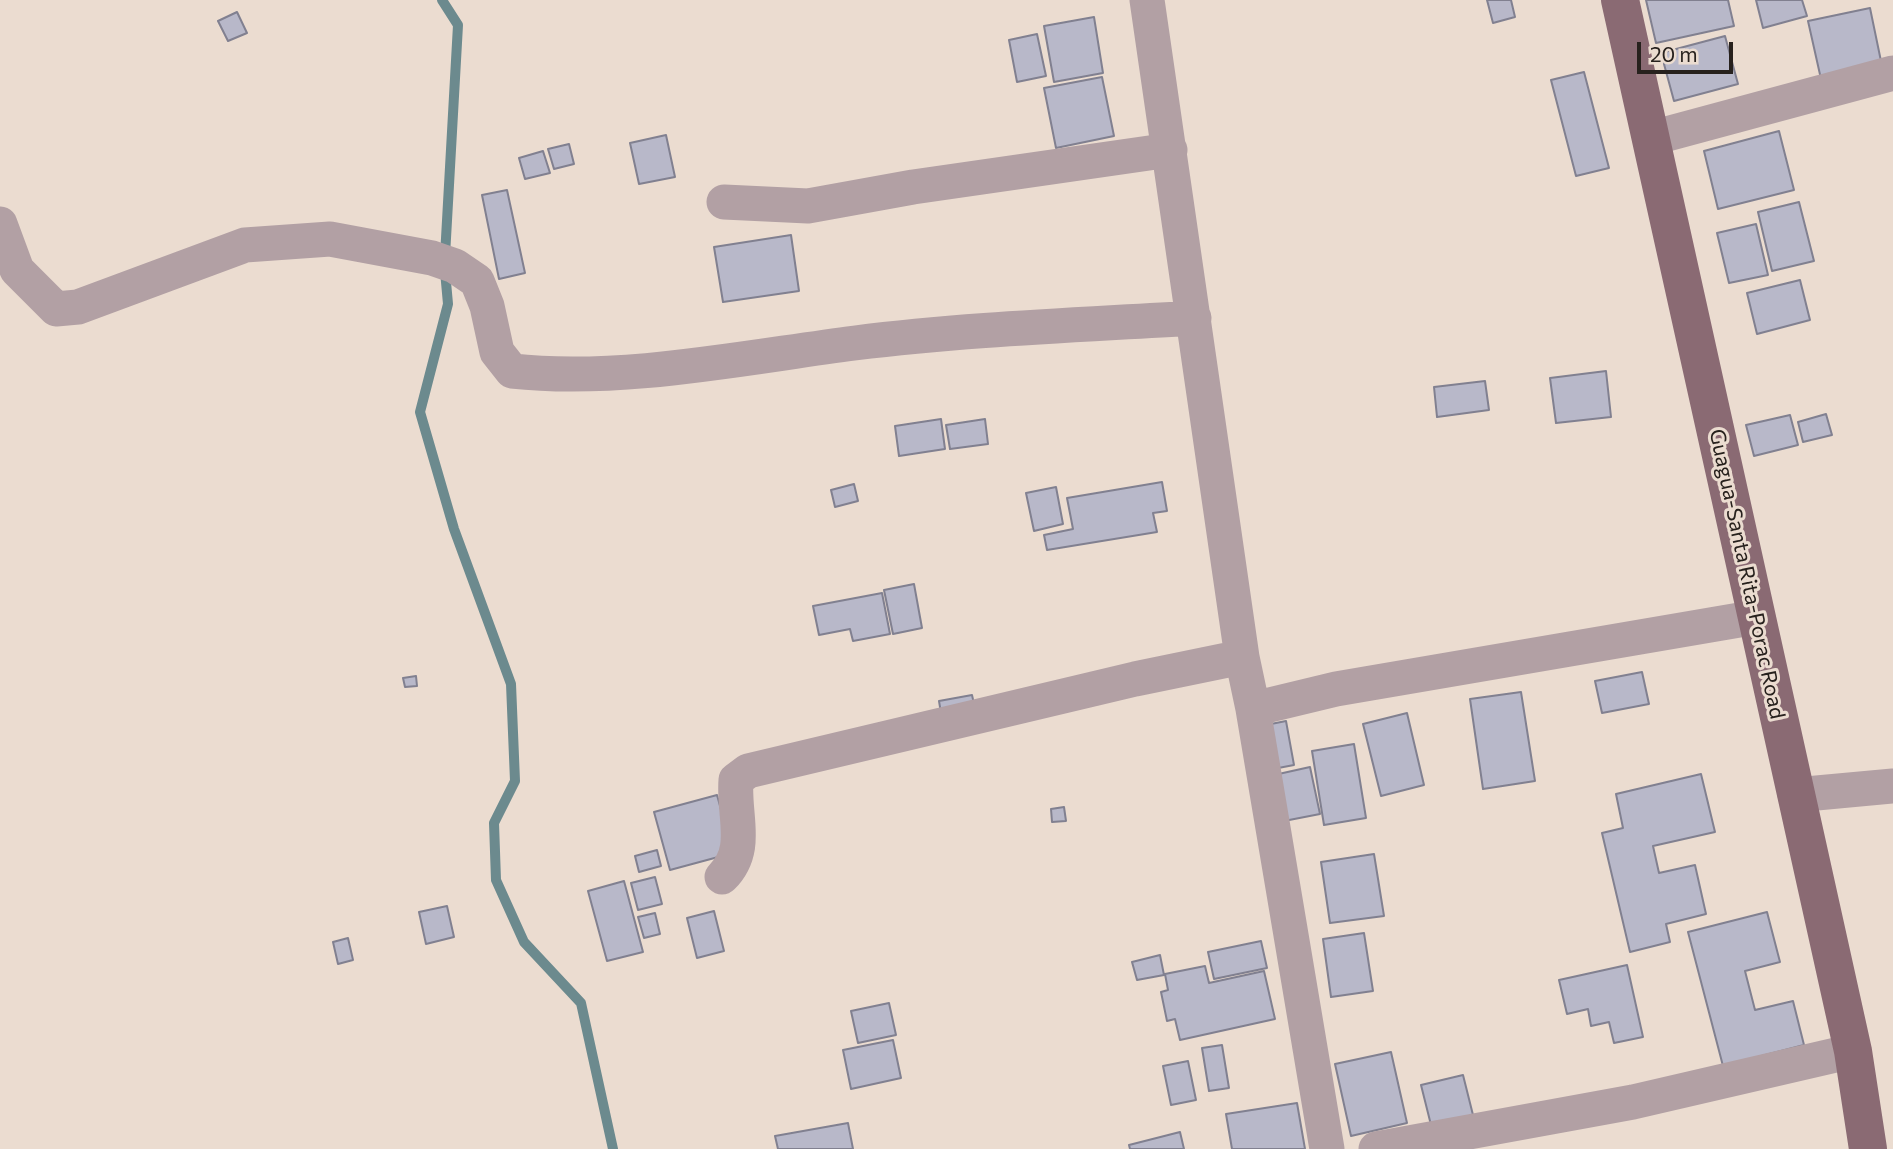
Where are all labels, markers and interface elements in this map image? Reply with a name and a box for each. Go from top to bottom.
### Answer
scale bar [1641,28,1737,72]
text: 20 m [1650,41,1698,66]
street label: Guagua-Santa Rita-Porac Road [1704,427,1790,721]

